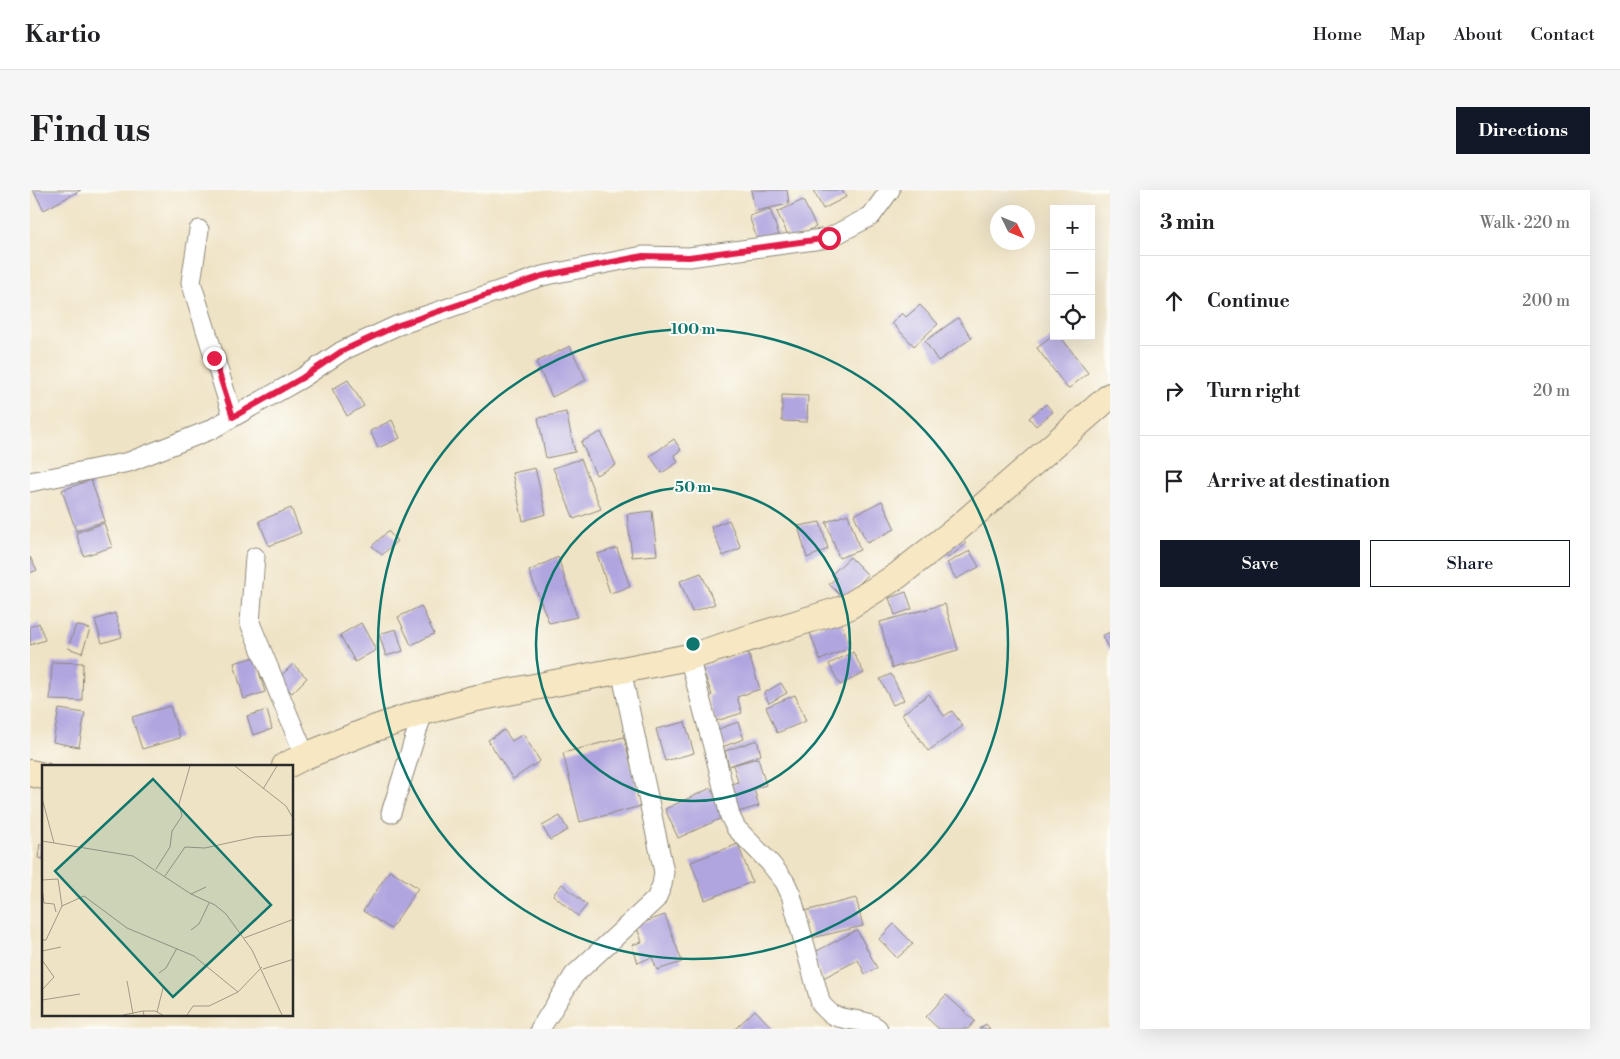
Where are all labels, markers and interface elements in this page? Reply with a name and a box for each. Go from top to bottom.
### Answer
text: Kartio [25,20,101,50]
text: Home [1313,23,1362,46]
text: Map [1390,23,1426,46]
text: About [1454,23,1503,46]
text: Contact [1531,23,1595,46]
button: Directions [1456,107,1590,154]
text: Find us [30,109,150,152]
north arrow [990,205,1035,250]
map controls [1050,205,1095,340]
button: + [1050,205,1095,250]
text: 3 min [1160,210,1215,236]
text: Walk · 220 m [1480,213,1570,233]
route start [818,227,841,250]
button: − [1050,250,1095,295]
icon: ahead [1160,287,1188,315]
text: Continue [1207,289,1290,313]
text: 200 m [1522,291,1570,311]
button: locate [1050,295,1095,340]
text: 100 m [671,320,716,339]
route end [203,347,226,370]
icon: right [1160,377,1188,405]
text: Turn right [1207,379,1300,403]
text: 20 m [1533,381,1570,401]
icon: arrive [1160,467,1188,495]
text: Arrive at destination [1207,469,1390,493]
text: 50 m [675,478,711,497]
button: Save [1160,540,1360,587]
button: Share [1370,540,1570,587]
centre of rings [684,635,702,653]
inset map [42,765,294,1016]

